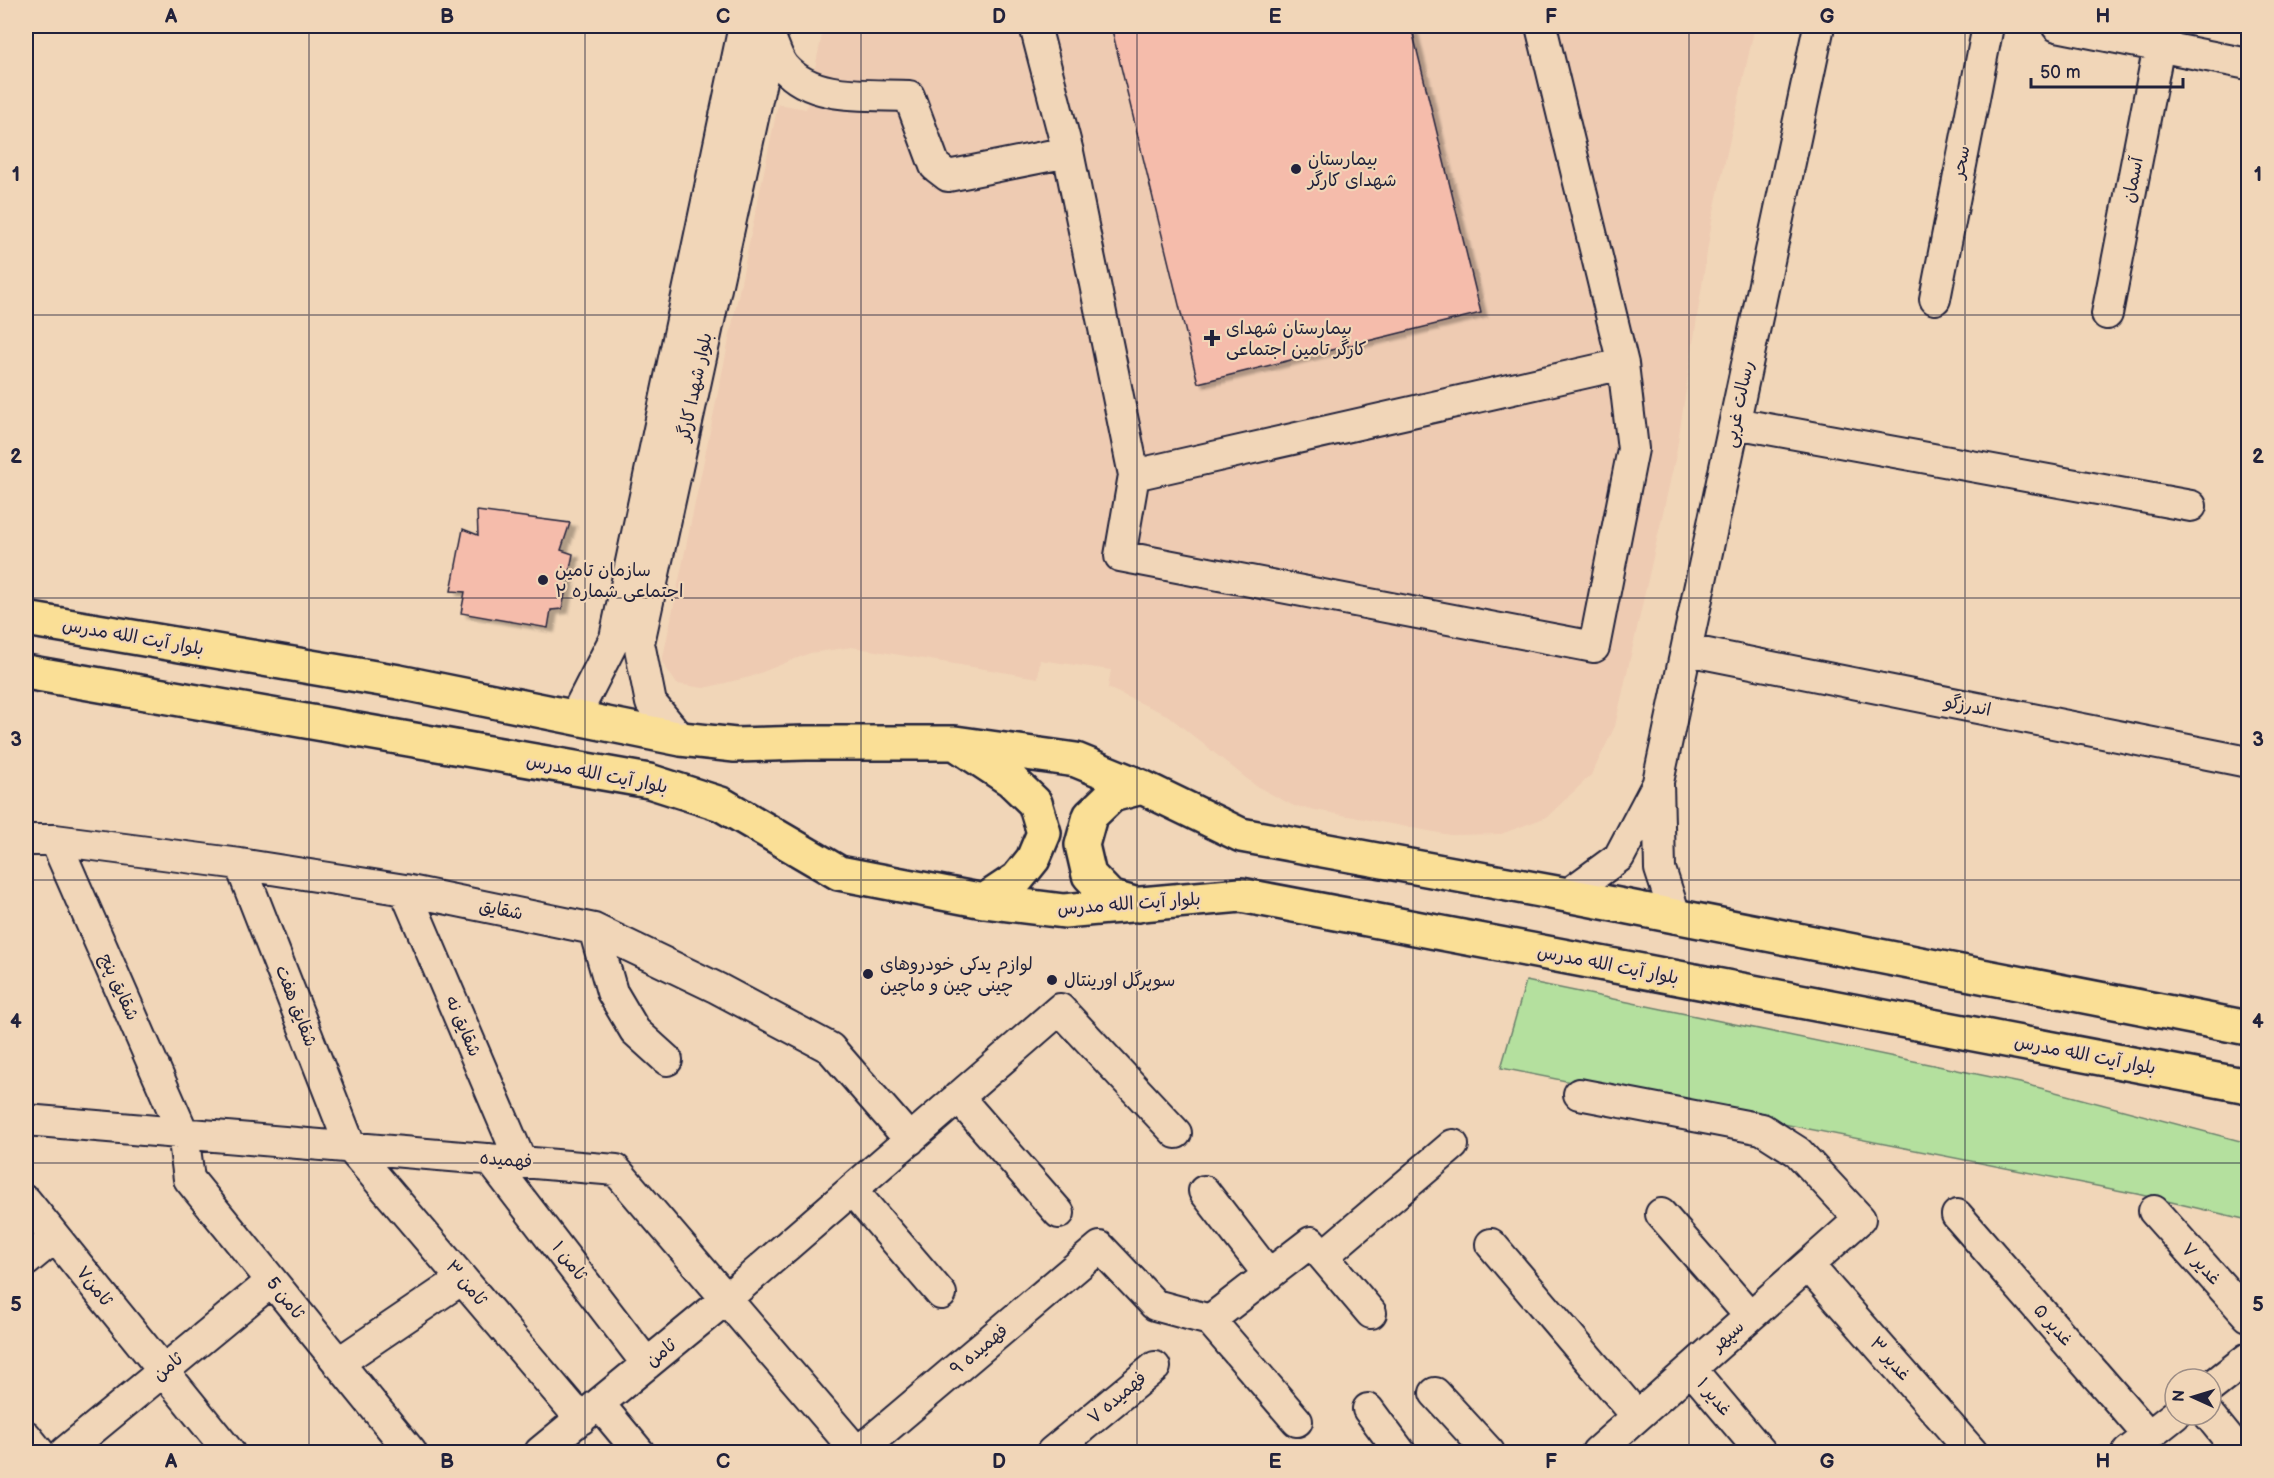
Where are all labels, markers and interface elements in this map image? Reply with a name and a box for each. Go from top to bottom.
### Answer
text: A [164,5,178,29]
text: B [440,5,454,29]
text: C [716,5,730,29]
text: D [992,5,1006,29]
text: E [1269,5,1282,29]
text: F [1545,5,1557,29]
text: G [1820,5,1835,29]
text: H [2096,5,2110,29]
scale bar [2031,51,2182,89]
text: 50 m [2040,62,2081,83]
street label: سحر [1947,144,1974,182]
place label: بیمارستان شهدای کارگر [1306,149,1397,191]
street label: آسمان [2118,154,2148,205]
marker: بیمارستان شهدای کارگر [1289,162,1303,176]
text: 1 [12,163,20,187]
text: 1 [2254,163,2262,187]
place label: بیمارستان شهدای کارگر تامین اجتماعی [1226,318,1367,360]
marker: بیمارستان شهدای کارگر تامین اجتماعی [1203,329,1221,347]
street label: بلوار شهدا کارگر [673,331,717,445]
street label: رسالت غربی [1720,359,1758,449]
text: 2 [10,445,22,469]
text: 2 [2252,445,2264,469]
place label: سازمان تامین اجتماعی شماره ۲ [555,560,684,602]
marker: سازمان تامین اجتماعی شماره ۲ [536,573,550,587]
street label: بلوار آیت الله مدرس [61,614,205,660]
street label: اندرزگو [1941,691,1993,721]
text: 3 [10,728,22,752]
text: 3 [2252,728,2264,752]
street label: بلوار آیت الله مدرس [525,750,669,798]
street label: بلوار آیت الله مدرس [1057,889,1201,919]
street label: شقایق [477,895,525,925]
street label: بلوار آیت الله مدرس [1536,941,1680,989]
street label: شقایق پنج [94,950,143,1024]
place label: لوازم یدکی خودروهای چینی چین و ماچین [880,954,1033,997]
street label: شقایق هفت [271,962,321,1050]
marker: لوازم یدکی خودروهای چینی چین و ماچین [861,967,875,981]
place label: سوپرگل اورینتال [1064,970,1175,992]
marker: سوپرگل اورینتال [1045,973,1059,987]
street label: شقایق نه [441,992,485,1060]
text: 4 [10,1010,22,1034]
text: 4 [2252,1010,2264,1034]
street label: بلوار آیت الله مدرس [2013,1031,2157,1079]
street label: فهمیده [479,1147,533,1173]
street label: ثامن ۱ [547,1237,591,1285]
street label: غدیر ۷ [2177,1239,2225,1289]
street label: ثامن ۳ [441,1256,491,1310]
street label: ثامن۷ [72,1262,117,1311]
street label: ثامن 5 [262,1273,309,1324]
text: 5 [10,1293,22,1317]
text: 5 [2252,1293,2264,1317]
street label: غدیر ۵ [2029,1300,2077,1350]
street label: سپهر [1706,1316,1749,1358]
street label: فهمیده ۹ [946,1320,1012,1380]
street label: غدیر ۳ [1865,1333,1915,1385]
street label: ثامن [642,1334,681,1371]
street label: ثامن [149,1348,188,1385]
street label: فهمیده ۷ [1083,1367,1151,1429]
north arrow [2163,1367,2223,1427]
street label: غدیر ۱ [1692,1374,1736,1420]
text: N [2170,1389,2189,1403]
text: A [164,1450,178,1474]
text: B [440,1450,454,1474]
text: C [716,1450,730,1474]
text: D [992,1450,1006,1474]
text: E [1269,1450,1282,1474]
text: F [1545,1450,1557,1474]
text: G [1820,1450,1835,1474]
text: H [2096,1450,2110,1474]

